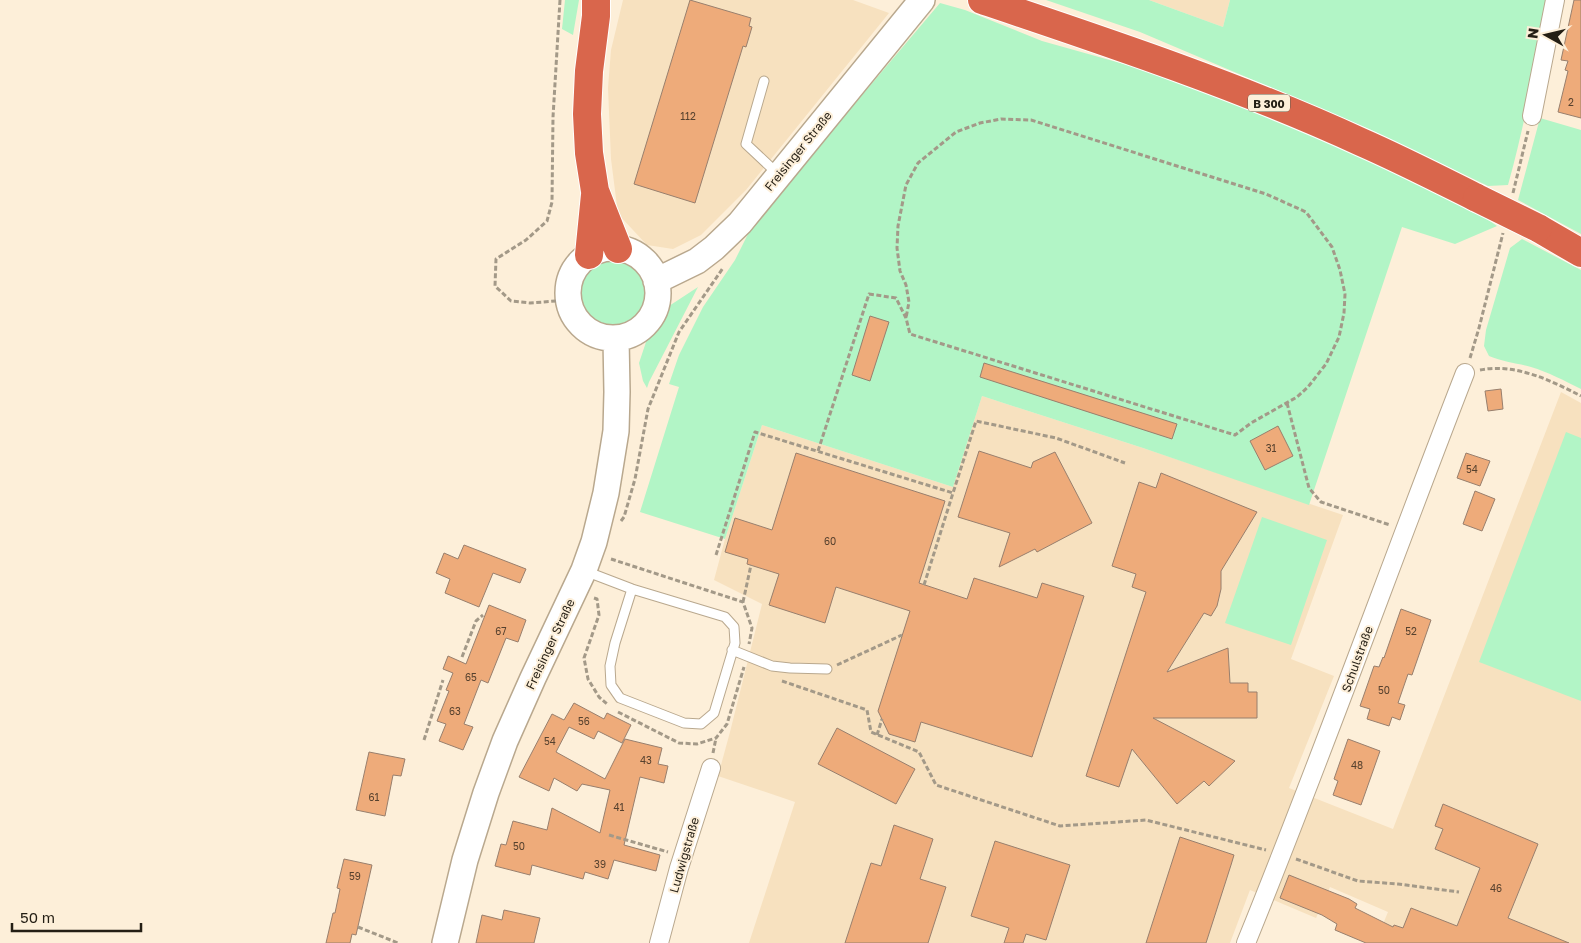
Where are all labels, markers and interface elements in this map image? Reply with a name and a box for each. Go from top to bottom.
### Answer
north arrow [1521,10,1571,60]
text: N [1523,27,1542,40]
road number: B 300 [1248,95,1290,112]
house number: 2 [1568,96,1574,108]
street label: Freisinger Straße [761,108,835,194]
house number: 112 [680,110,696,122]
house number: 31 [1266,442,1276,454]
house number: 54 [1466,463,1478,475]
house number: 60 [824,535,836,547]
street label: Freisinger Straße [522,596,578,692]
street label: Schulstraße [1338,624,1376,694]
house number: 67 [495,625,507,637]
house number: 52 [1405,625,1417,637]
house number: 65 [465,671,477,683]
house number: 50 [1378,684,1390,696]
house number: 63 [449,705,461,717]
house number: 56 [578,715,590,727]
house number: 54 [544,735,556,747]
house number: 43 [640,754,652,766]
house number: 48 [1351,759,1363,771]
house number: 61 [369,791,380,803]
house number: 41 [614,801,625,813]
street label: Ludwigstraße [666,815,702,895]
house number: 50 [513,840,525,852]
house number: 39 [594,858,606,870]
house number: 59 [349,870,361,882]
house number: 46 [1490,882,1502,894]
scale bar [12,900,141,932]
text: 50 m [20,908,55,926]

